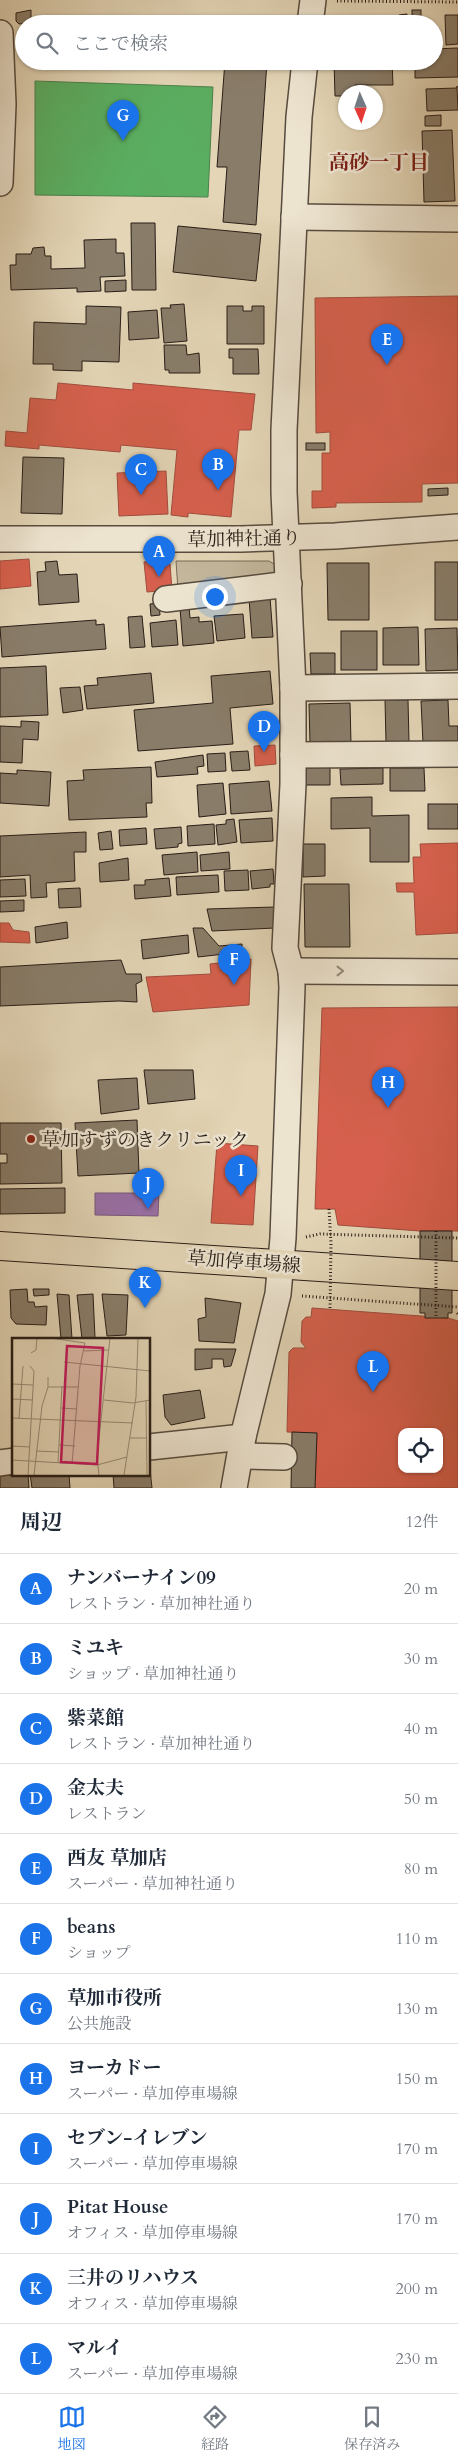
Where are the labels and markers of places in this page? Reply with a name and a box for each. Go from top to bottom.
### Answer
pin: G [107,100,139,141]
pin: E [371,324,403,365]
pin: B [202,449,234,490]
pin: C [125,454,157,495]
pin: A [143,536,175,577]
pin: D [248,711,280,752]
pin: F [218,944,250,985]
pin: H [372,1067,404,1108]
place label: 草加すずのきクリニック [41,1127,249,1153]
marker: 草加すずのきクリニック [25,1133,37,1145]
pin: I [225,1155,257,1196]
pin: J [132,1168,164,1209]
pin: K [129,1267,161,1308]
pin: L [357,1351,389,1392]

